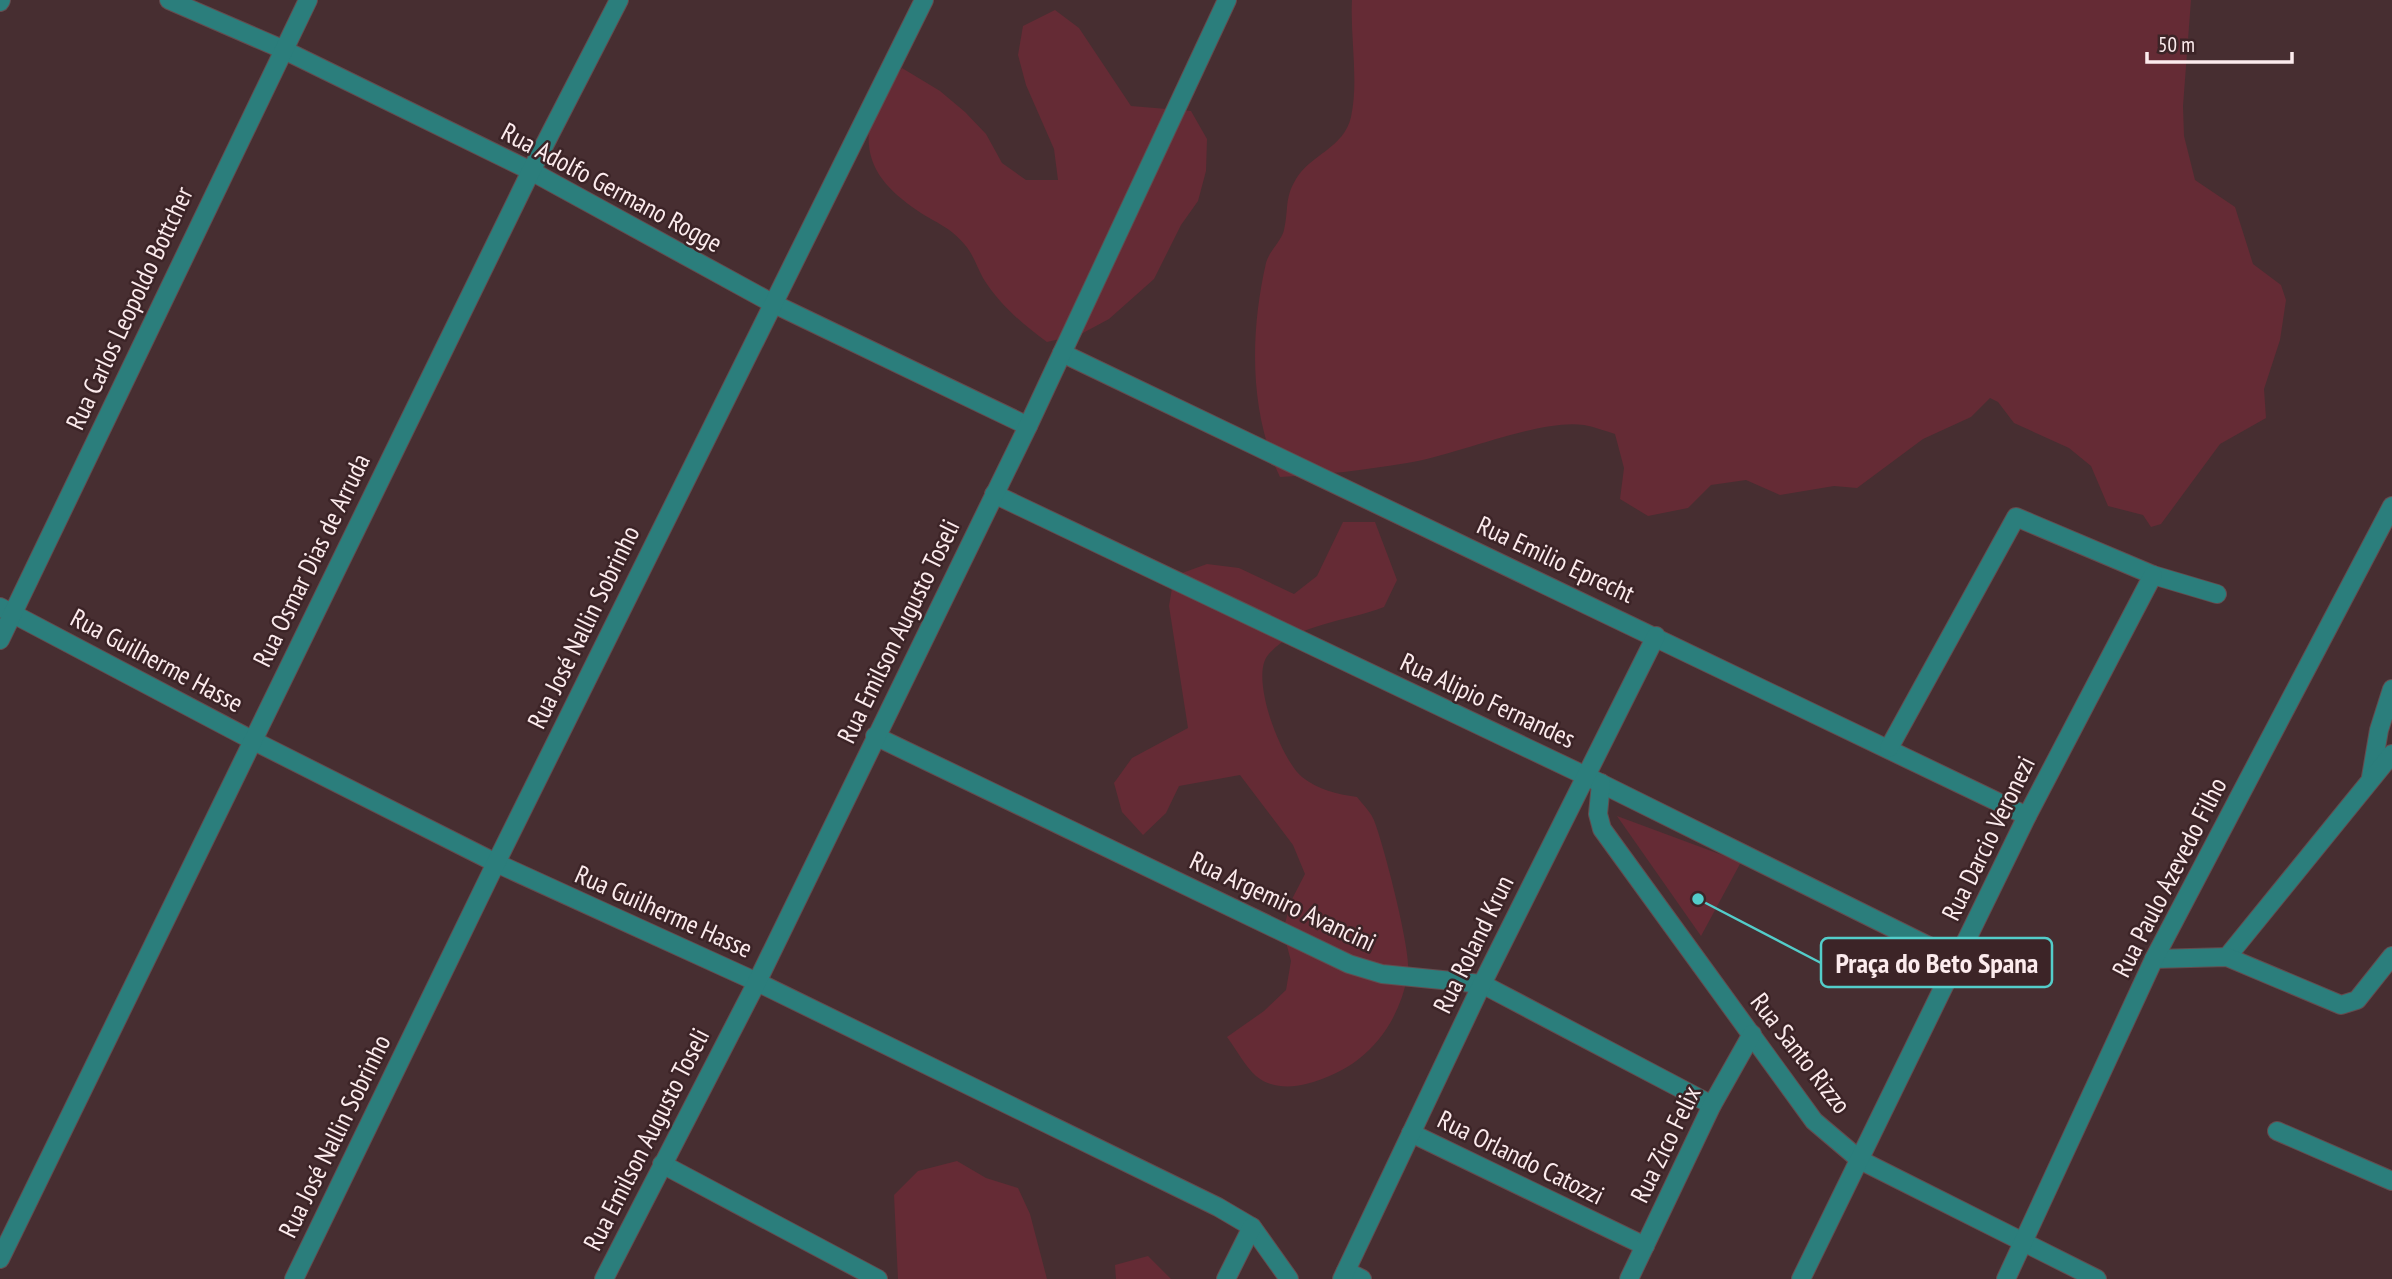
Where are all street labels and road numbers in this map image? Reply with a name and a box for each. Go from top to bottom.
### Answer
street label: Rua Adolfo Germano Rogge [496,115,728,259]
street label: Rua Carlos Leopoldo Bottcher [58,181,200,435]
street label: Rua Osmar Dias de Arruda [245,448,377,672]
street label: Rua Emilio Eprecht [1472,508,1640,610]
street label: Rua Emilson Augusto Toseli [829,514,967,748]
street label: Rua José Nallin Sobrinho [520,520,646,734]
street label: Rua Guilherme Hasse [65,601,249,719]
street label: Rua Alipio Fernandes [1395,645,1581,755]
street label: Rua Darcio Veronezi [1934,750,2042,926]
street label: Rua Paulo Azevedo Filho [2104,772,2234,982]
street label: Rua Argemiro Avancini [1185,843,1381,959]
street label: Rua Guilherme Hasse [570,857,758,965]
street label: Rua Roland Krun [1425,870,1521,1018]
street label: Rua Santo Rizzo [1744,986,1858,1120]
street label: Rua Emilson Augusto Toseli [576,1022,716,1256]
street label: Rua José Nallin Sobrinho [271,1029,397,1243]
street label: Rua Zico Felix [1623,1080,1708,1208]
street label: Rua Orlando Catozzi [1432,1102,1610,1212]

